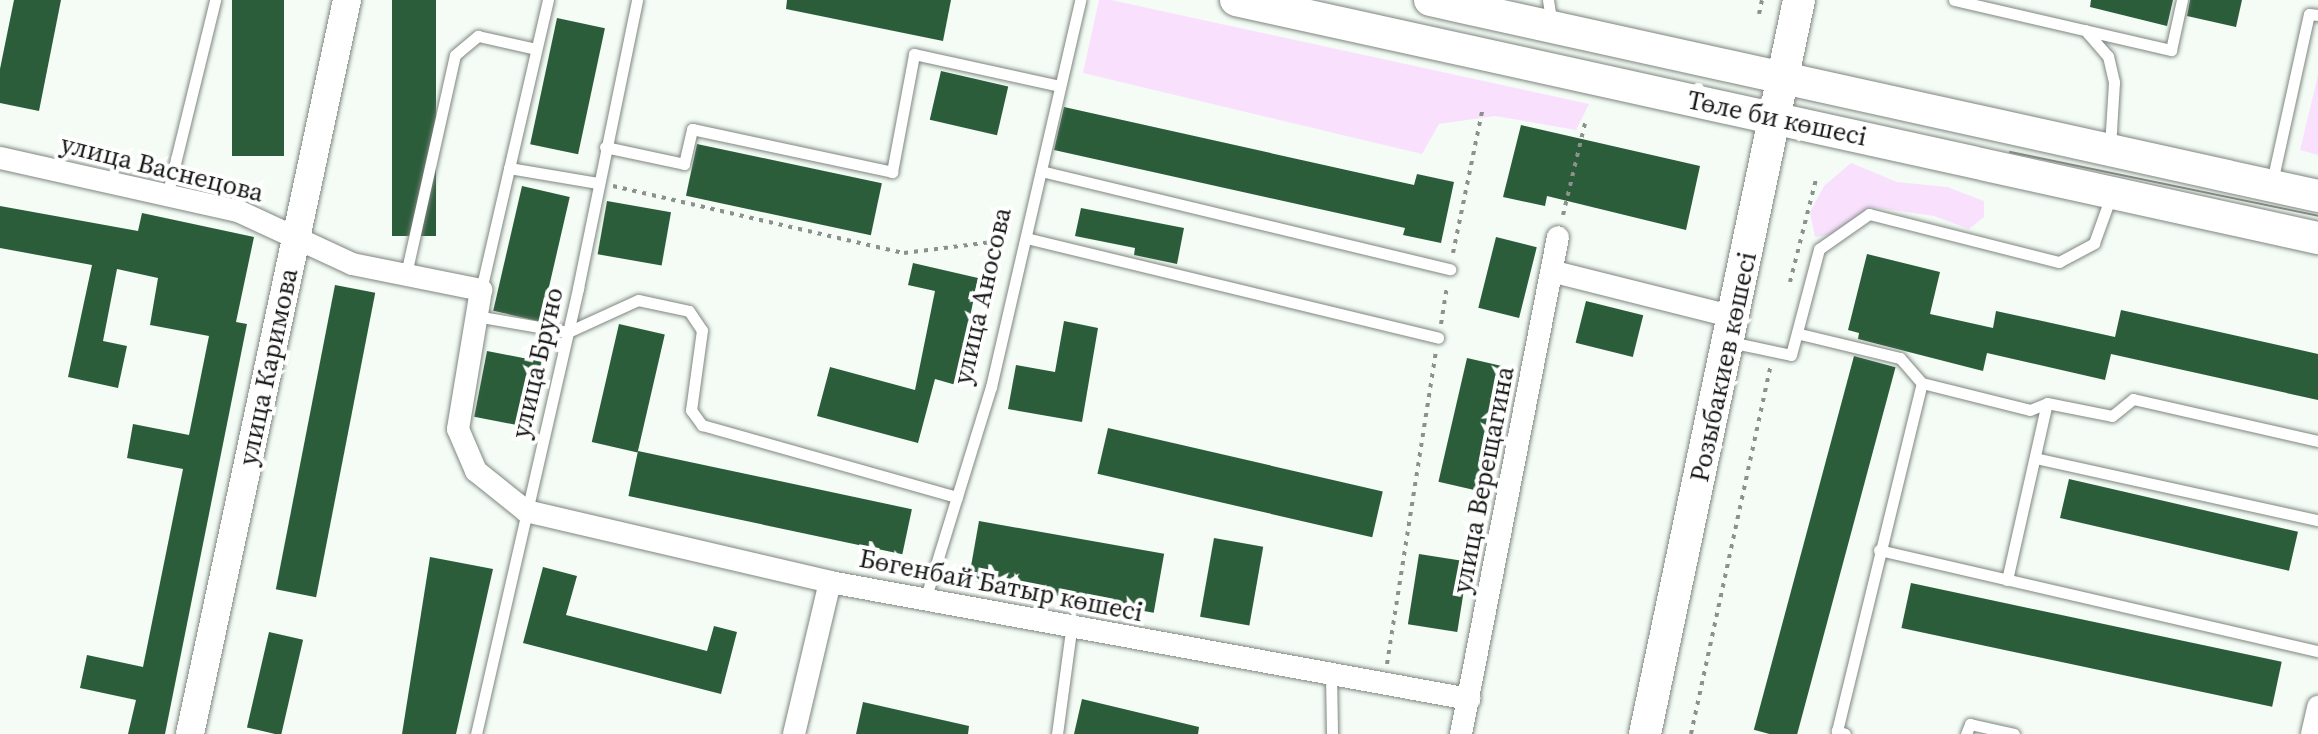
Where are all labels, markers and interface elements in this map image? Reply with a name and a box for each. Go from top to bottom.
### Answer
street label: Төле би көшесі [1685,85,1869,153]
street label: улица Васнецова [57,129,267,209]
street label: улица Аносова [947,205,1019,387]
street label: Розыбакиев көшесі [1684,249,1764,485]
street label: улица Каримова [233,266,305,468]
street label: улица Бруно [506,285,570,441]
street label: улица Верещагина [1447,364,1521,596]
street label: Бөгенбай Батыр көшесі [857,543,1145,629]

